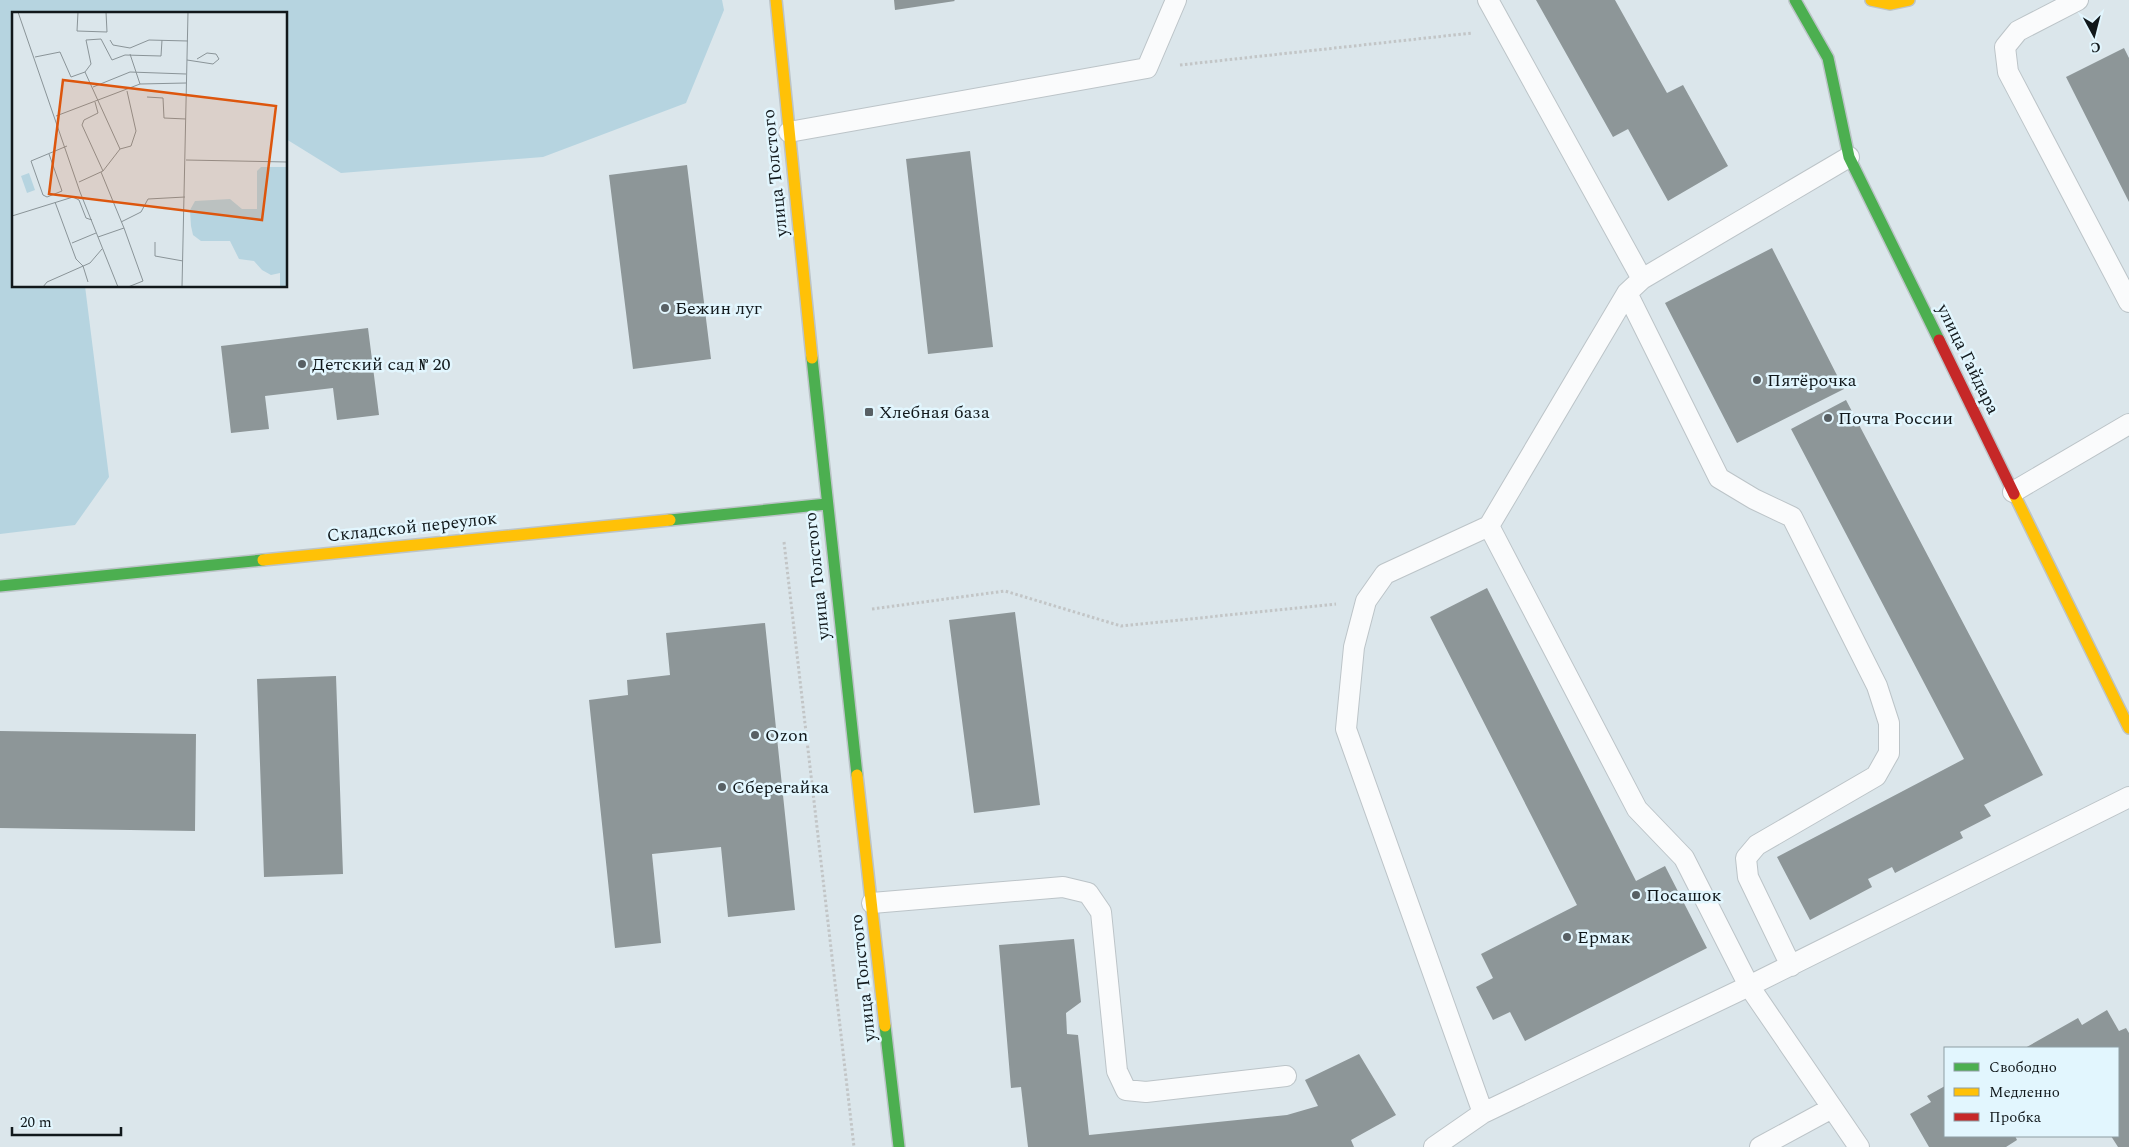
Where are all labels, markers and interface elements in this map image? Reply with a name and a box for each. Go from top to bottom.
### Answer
north arrow [2069,10,2119,60]
inset map [12,12,288,288]
text: С [2089,36,2102,58]
street label: улица Толстого [755,108,795,239]
place label: Бежин луг [675,295,762,322]
street label: улица Гайдара [1929,298,2007,419]
marker: Бежин луг [659,302,671,314]
place label: Детский сад № 20 [312,351,451,378]
marker: Детский сад № 20 [296,358,308,370]
place label: Пятёрочка [1767,367,1857,394]
marker: Пятёрочка [1751,374,1763,386]
place label: Хлебная база [879,399,990,426]
place label: Почта России [1838,405,1953,432]
marker: Хлебная база [863,406,875,418]
marker: Почта России [1822,412,1834,424]
street label: Складской переулок [326,505,498,549]
street label: улица Толстого [797,511,837,642]
place label: Ozon [765,722,808,749]
marker: Ozon [749,729,761,741]
place label: Сберегайка [732,774,829,801]
marker: Сберегайка [716,781,728,793]
place label: Посашок [1646,882,1721,909]
marker: Посашок [1630,889,1642,901]
street label: улица Толстого [843,913,883,1044]
place label: Ермак [1577,924,1631,951]
marker: Ермак [1561,931,1573,943]
legend [1944,1047,2119,1137]
text: Свободно [1989,1056,2057,1079]
text: Медленно [1989,1081,2060,1104]
scale bar [12,1104,121,1136]
text: Пробка [1989,1106,2042,1129]
text: 20 m [20,1111,52,1134]

